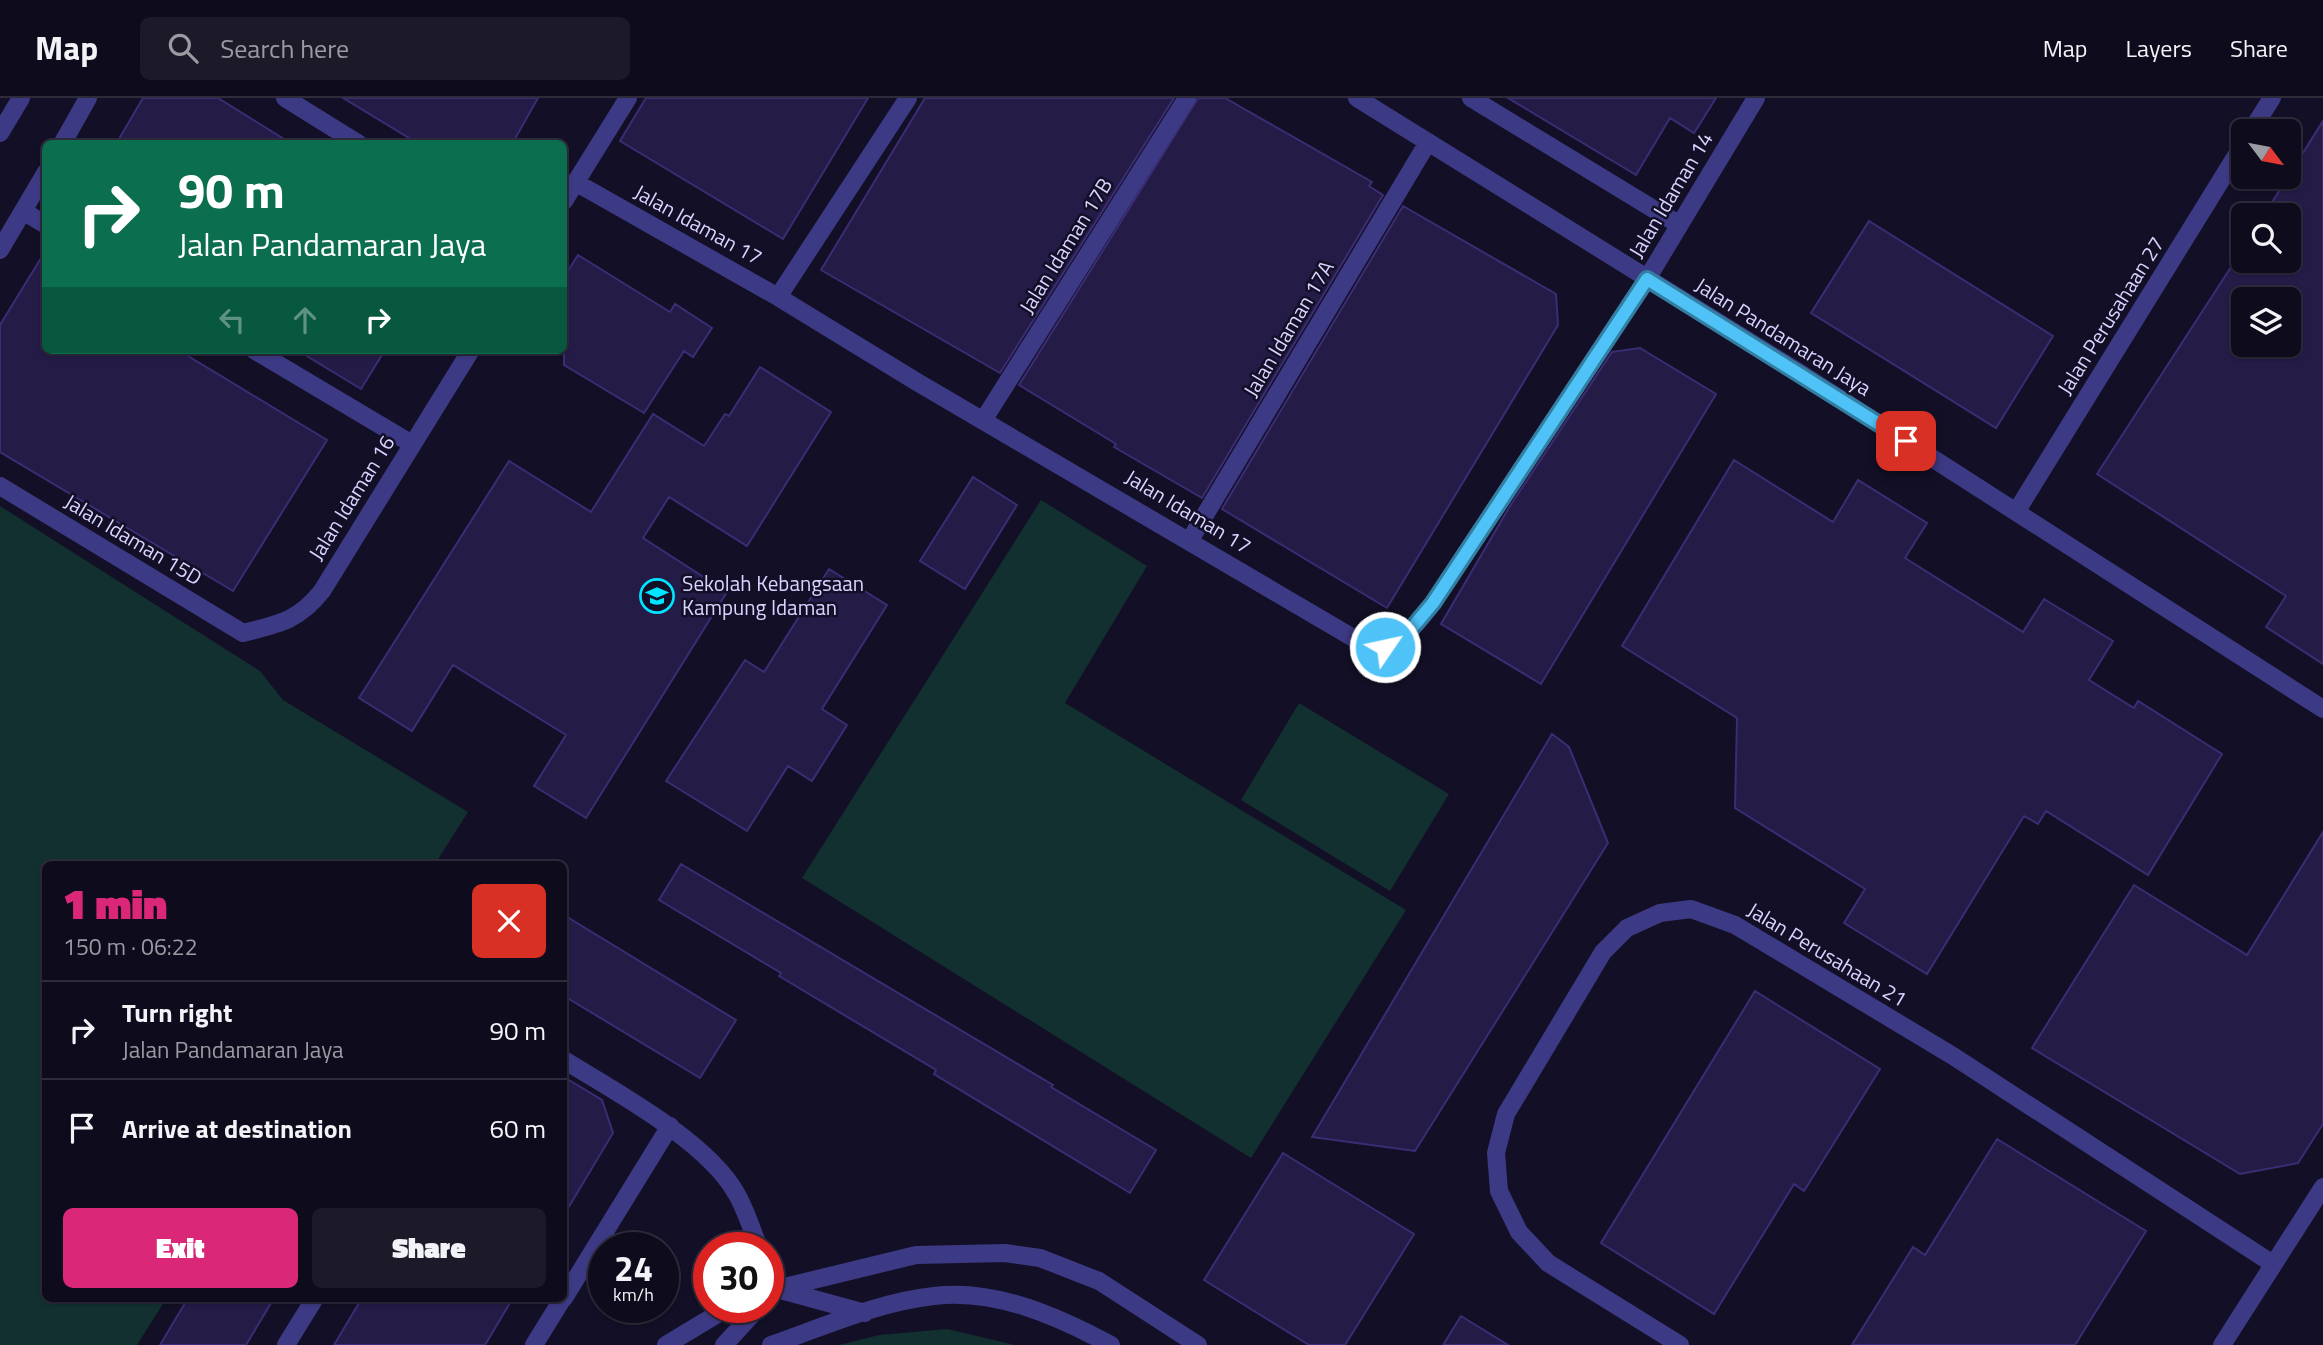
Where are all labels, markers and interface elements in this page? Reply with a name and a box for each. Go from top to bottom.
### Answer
search box [140,17,630,80]
text: Map [35,23,98,73]
icon: search [164,29,202,67]
text: Search here [220,29,349,68]
text: Map [2043,30,2088,66]
text: Layers [2126,30,2192,66]
text: Share [2230,30,2288,66]
north arrow [2231,119,2301,189]
map controls [2231,119,2301,357]
street label: Jalan Idaman 14 [1620,125,1720,264]
text: 90 m [178,152,285,227]
icon: right [63,168,154,259]
street label: Jalan Idaman 17B [1011,171,1120,320]
street label: Jalan Idaman 17 [629,176,768,273]
button: search [2231,203,2301,273]
text: Jalan Pandamaran Jaya [178,220,486,268]
street label: Jalan Perusahaan 27 [2049,230,2172,401]
street label: Jalan Idaman 17A [1235,254,1342,403]
street label: Jalan Pandamaran Jaya [1689,269,1878,404]
button: layers [2231,287,2301,357]
icon: left [213,301,251,339]
icon: ahead [286,301,324,339]
icon: right [359,301,397,339]
pin [1876,411,1936,471]
icon: arrive [1887,422,1925,460]
street label: Jalan Idaman 16 [300,429,402,566]
street label: Jalan Idaman 17 [1119,461,1258,561]
street label: Jalan Idaman 15D [59,485,208,593]
place label: Sekolah Kebangsaan Kampung Idaman [682,567,864,623]
school or university icon: Sekolah Kebangsaan Kampung Idaman [638,577,676,615]
position arrow [1348,610,1422,684]
text: 1 min [63,871,167,935]
button: close [472,884,546,958]
street label: Jalan Perusahaan 21 [1742,894,1913,1015]
text: 150 m · 06:22 [63,929,198,964]
text: Turn right [122,993,233,1032]
icon: right [63,1011,101,1049]
text: 90 m [489,1011,546,1050]
text: Jalan Pandamaran Jaya [122,1032,344,1067]
icon: arrive [63,1109,101,1147]
text: Arrive at destination [122,1109,352,1148]
text: 60 m [489,1109,546,1148]
button: Exit [63,1208,298,1288]
button: Share [312,1208,546,1288]
speed limit sign: 30 [693,1232,784,1323]
text: 24 [614,1241,653,1295]
text: km/h [613,1281,654,1308]

